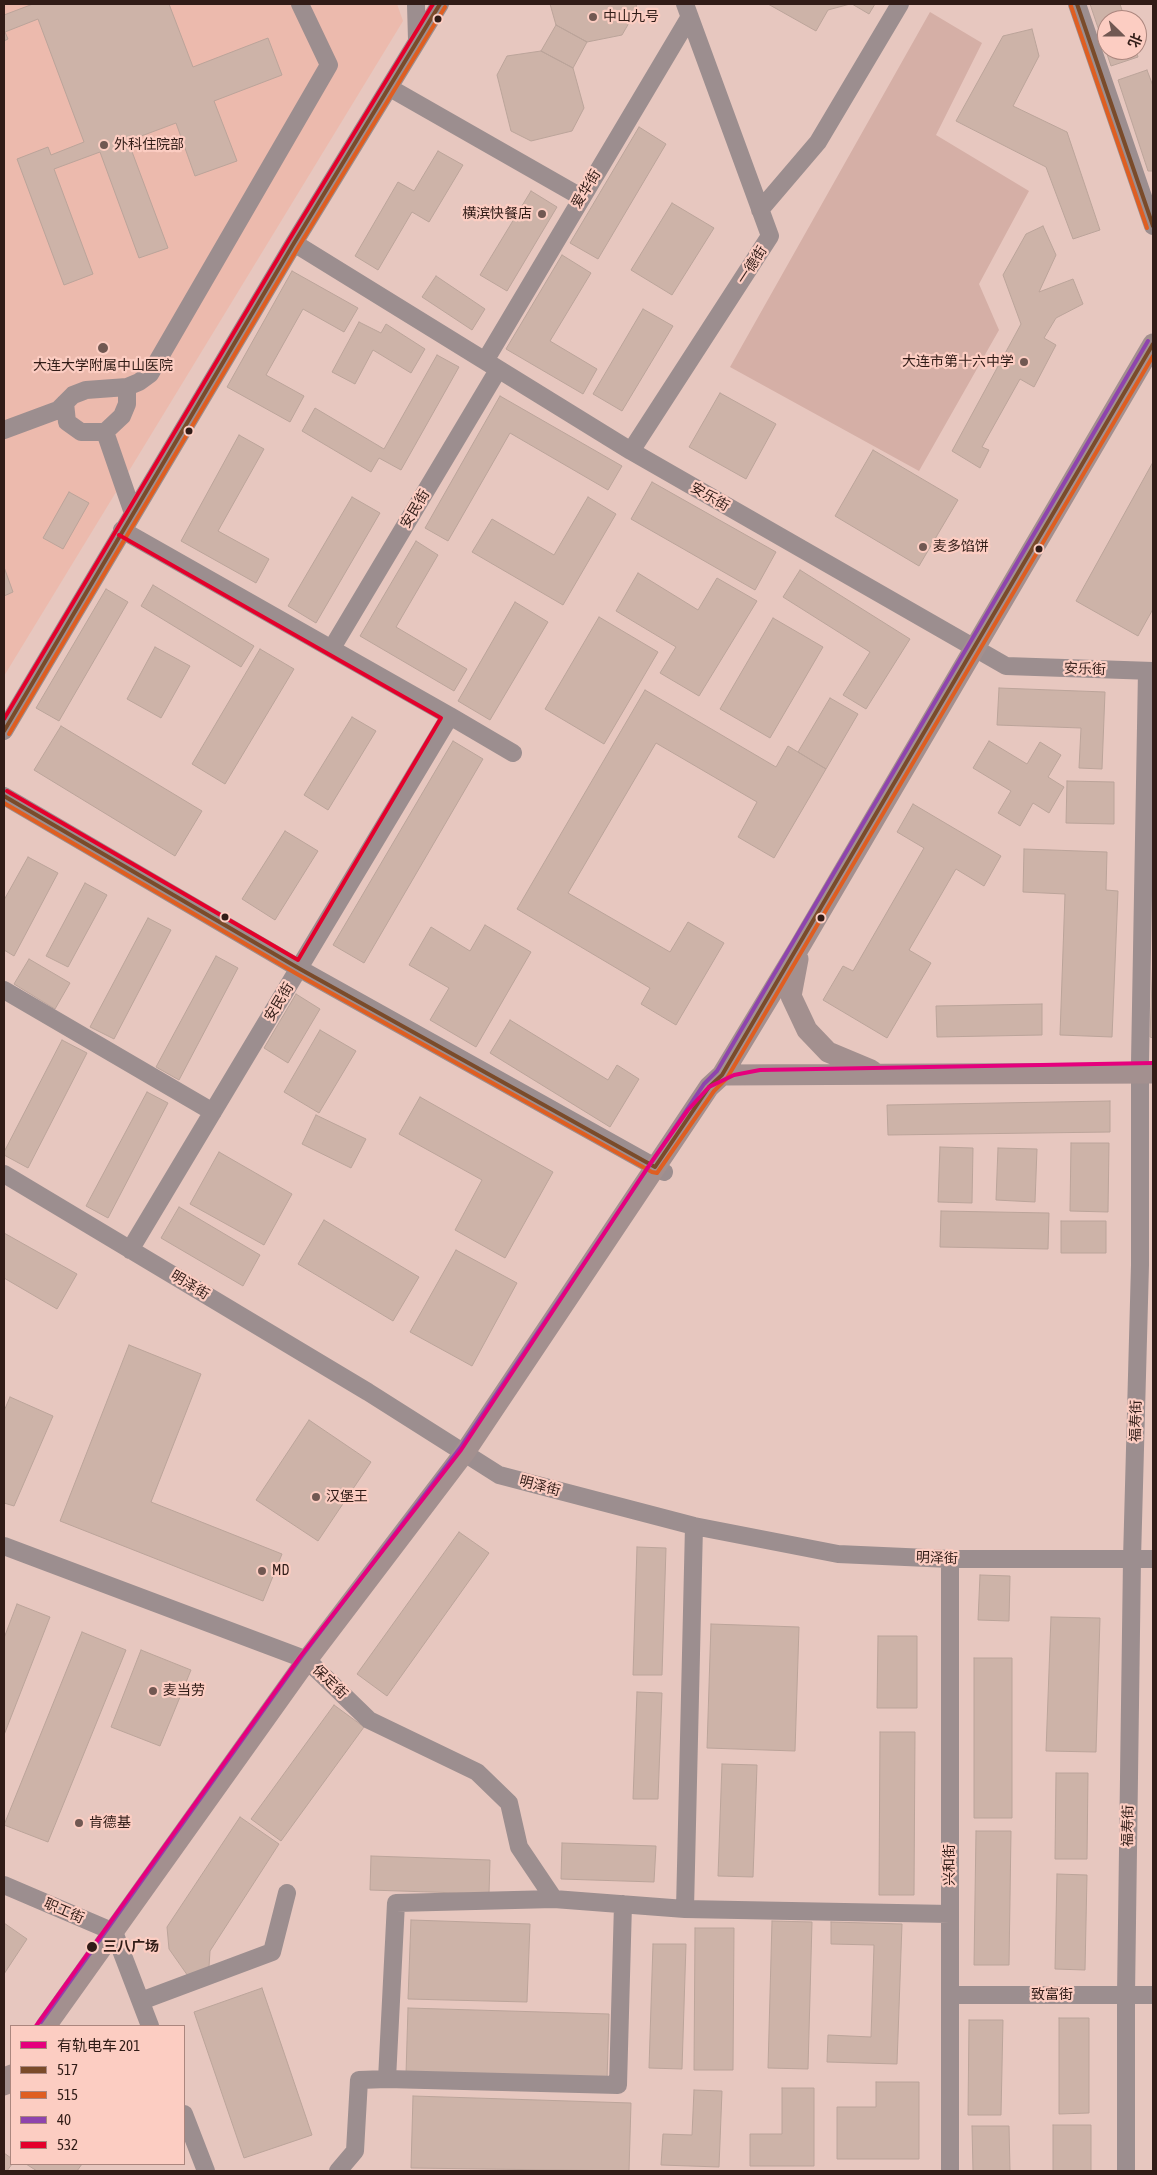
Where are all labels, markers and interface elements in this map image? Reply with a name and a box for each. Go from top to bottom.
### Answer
place label: 中山九号 [603,9,659,25]
north arrow [1097,10,1147,60]
marker: 中山九号 [587,11,599,23]
unlabelled marker [433,14,443,24]
text: 北 [1125,31,1145,50]
place label: 外科住院部 [114,137,184,153]
marker: 外科住院部 [98,139,110,151]
street label: 爱华街 [568,167,604,211]
place label: 横滨快餐店 [462,206,532,222]
marker: 横滨快餐店 [536,208,548,220]
street label: 一德街 [734,243,770,287]
marker: 大连大学附属中山医院 [96,341,110,355]
place label: 大连市第十六中学 [902,354,1014,370]
marker: 大连市第十六中学 [1018,356,1030,368]
place label: 大连大学附属中山医院 [33,358,173,374]
unlabelled marker [184,426,194,436]
street label: 安乐街 [688,479,732,515]
street label: 安民街 [397,487,433,531]
place label: 麦多馅饼 [933,539,989,555]
marker: 麦多馅饼 [917,541,929,553]
unlabelled marker [1034,544,1044,554]
street label: 安乐街 [1064,660,1106,678]
unlabelled marker [220,912,230,922]
unlabelled marker [816,913,826,923]
street label: 安民街 [261,980,297,1024]
street label: 明泽街 [168,1267,212,1303]
street label: 福寿街 [1127,1400,1145,1442]
street label: 明泽街 [518,1472,562,1500]
place label: 汉堡王 [326,1489,368,1505]
marker: 汉堡王 [310,1491,322,1503]
street label: 明泽街 [916,1549,958,1567]
place label: MD [272,1563,289,1579]
marker: MD [256,1565,268,1577]
street label: 保定街 [309,1661,351,1703]
place label: 麦当劳 [163,1683,205,1699]
marker: 麦当劳 [147,1685,159,1697]
street label: 福寿街 [1119,1805,1137,1847]
place label: 肯德基 [89,1815,131,1831]
marker: 肯德基 [73,1817,85,1829]
street label: 兴和街 [942,1844,958,1886]
street label: 职工街 [41,1895,87,1927]
place label: 三八广场 [103,1939,159,1955]
marker: 三八广场 [85,1940,99,1954]
street label: 致富街 [1031,1987,1073,2003]
legend [10,2025,185,2165]
text: 有轨电车 201 [57,2037,140,2054]
text: 517 [57,2061,78,2078]
text: 515 [57,2086,78,2103]
text: 40 [57,2111,71,2128]
text: 532 [57,2136,78,2153]

